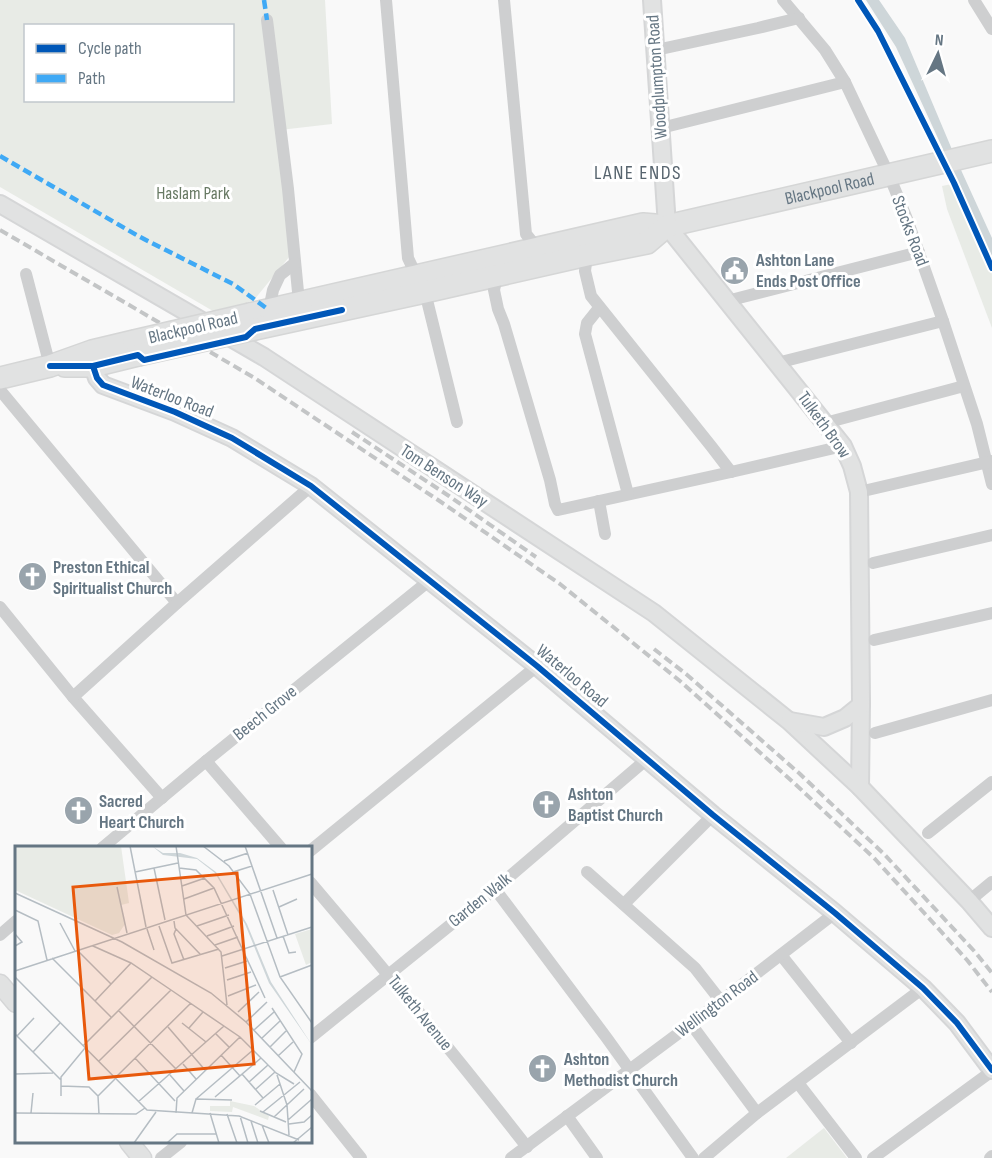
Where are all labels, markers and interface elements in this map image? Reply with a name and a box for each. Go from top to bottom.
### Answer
street label: Woodplumpton Road [642,14,672,140]
legend [24,24,234,102]
north arrow [908,24,968,84]
text: N [934,31,944,50]
text: Cycle path [78,38,142,59]
text: Path [78,68,106,89]
district label: LANE ENDS [594,161,682,185]
street label: Blackpool Road [783,168,876,209]
park label: Haslam Park [156,183,230,204]
street label: Stocks Road [887,193,933,269]
place label: Ashton Lane Ends Post Office [755,250,861,292]
public building icon: Ashton Lane Ends Post Office [719,254,751,286]
street label: Blackpool Road [146,308,240,348]
street label: Waterloo Road [128,372,216,422]
street label: Tulketh Brow [793,388,855,462]
street label: Tom Benson Way [396,440,492,512]
place label: Preston Ethical Spiritualist Church [53,557,172,599]
church icon: Preston Ethical Spiritualist Church [16,561,48,593]
street label: Waterloo Road [532,640,612,712]
street label: Beech Grove [229,681,301,745]
place label: Ashton Baptist Church [567,784,663,826]
church icon: Ashton Baptist Church [531,788,563,820]
place label: Sacred Heart Church [99,791,184,833]
church icon: Sacred Heart Church [62,795,94,827]
inset map [15,846,312,1143]
street label: Garden Walk [444,868,516,932]
street label: Wellington Road [672,966,762,1042]
street label: Tulketh Avenue [383,971,457,1055]
place label: Ashton Methodist Church [563,1049,678,1091]
church icon: Ashton Methodist Church [527,1053,559,1085]

